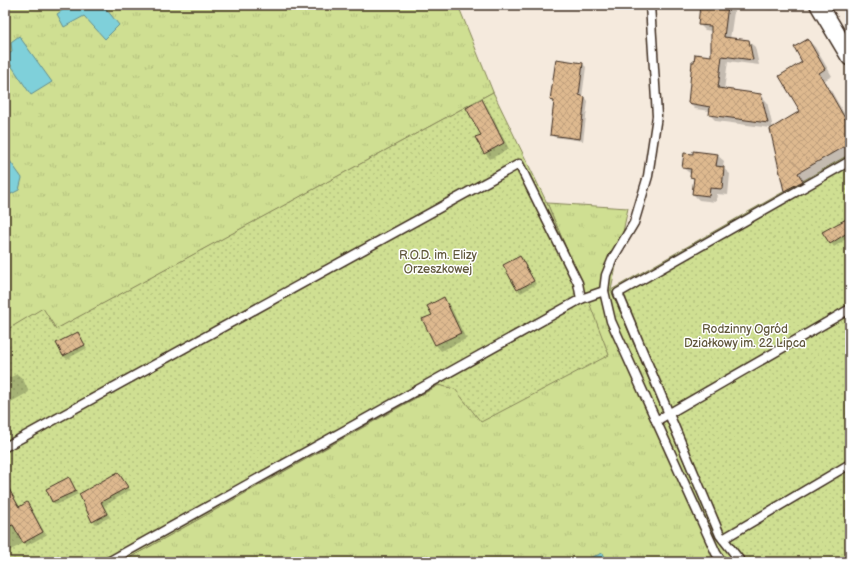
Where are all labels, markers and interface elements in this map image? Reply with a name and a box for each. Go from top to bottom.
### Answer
park label: R.O.D. im. Elizy Orzeszkowej [399,248,478,277]
park label: Rodzinny Ogród Działkowy im. 22 Lipca [684,322,806,351]

